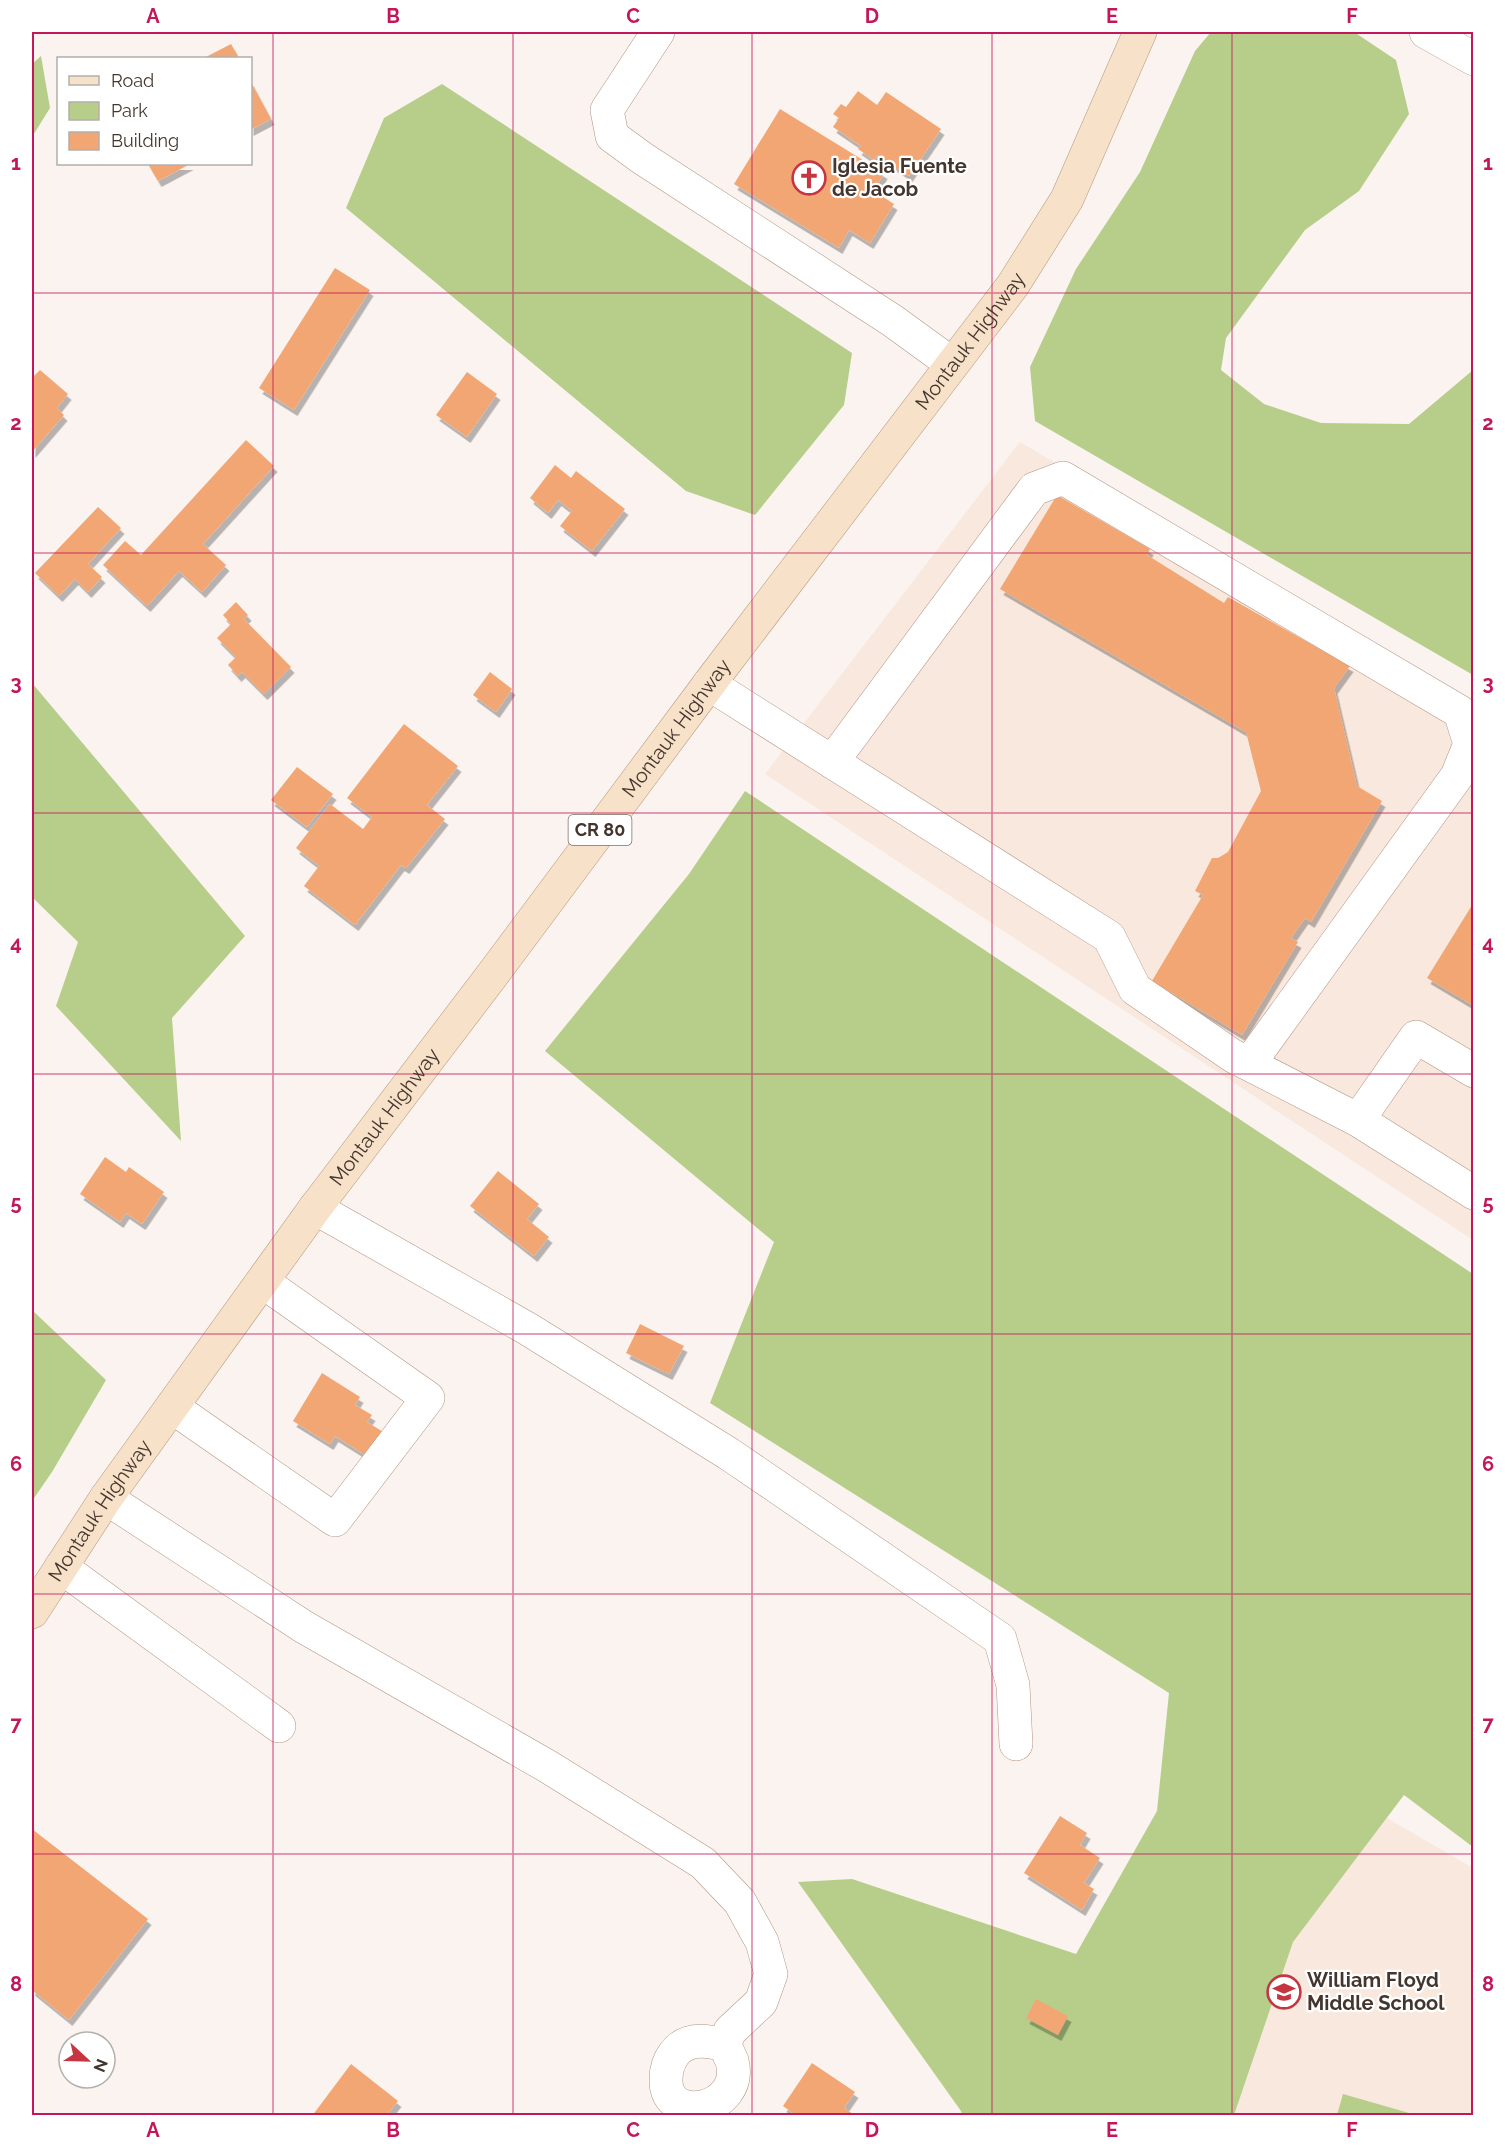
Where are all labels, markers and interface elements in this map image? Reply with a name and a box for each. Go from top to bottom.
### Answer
text: A [146,4,160,28]
text: B [386,4,400,28]
text: C [626,4,640,28]
text: D [865,4,879,28]
text: E [1106,4,1118,28]
text: F [1346,4,1358,28]
legend [57,57,252,165]
text: Road [111,70,154,91]
text: Park [111,100,148,121]
text: Building [111,130,179,151]
text: 1 [11,151,21,175]
text: 1 [1483,151,1493,175]
place label: Iglesia Fuente de Jacob [832,154,967,201]
church icon: Iglesia Fuente de Jacob [791,160,827,196]
street label: Montauk Highway [910,268,1030,415]
text: 2 [10,411,22,435]
text: 2 [1482,411,1494,435]
street label: Montauk Highway [617,654,736,802]
text: 3 [10,671,22,695]
text: 3 [1482,671,1494,695]
road number: CR 80 [568,815,632,845]
text: 4 [10,931,22,955]
text: 4 [1482,931,1494,955]
street label: Montauk Highway [324,1043,444,1190]
text: 5 [10,1191,22,1215]
text: 5 [1482,1191,1494,1215]
street label: Montauk Highway [43,1435,156,1586]
text: 6 [10,1452,22,1476]
text: 6 [1482,1452,1494,1476]
text: 7 [10,1712,22,1736]
text: 7 [1482,1712,1494,1736]
place label: William Floyd Middle School [1307,1968,1445,2015]
text: 8 [10,1972,22,1996]
text: 8 [1482,1972,1494,1996]
school or university icon: William Floyd Middle School [1266,1974,1302,2010]
north arrow [57,2030,117,2090]
text: N [89,2056,112,2075]
text: A [146,2118,160,2142]
text: B [386,2118,400,2142]
text: C [626,2118,640,2142]
text: D [865,2118,879,2142]
text: E [1106,2118,1118,2142]
text: F [1346,2118,1358,2142]

